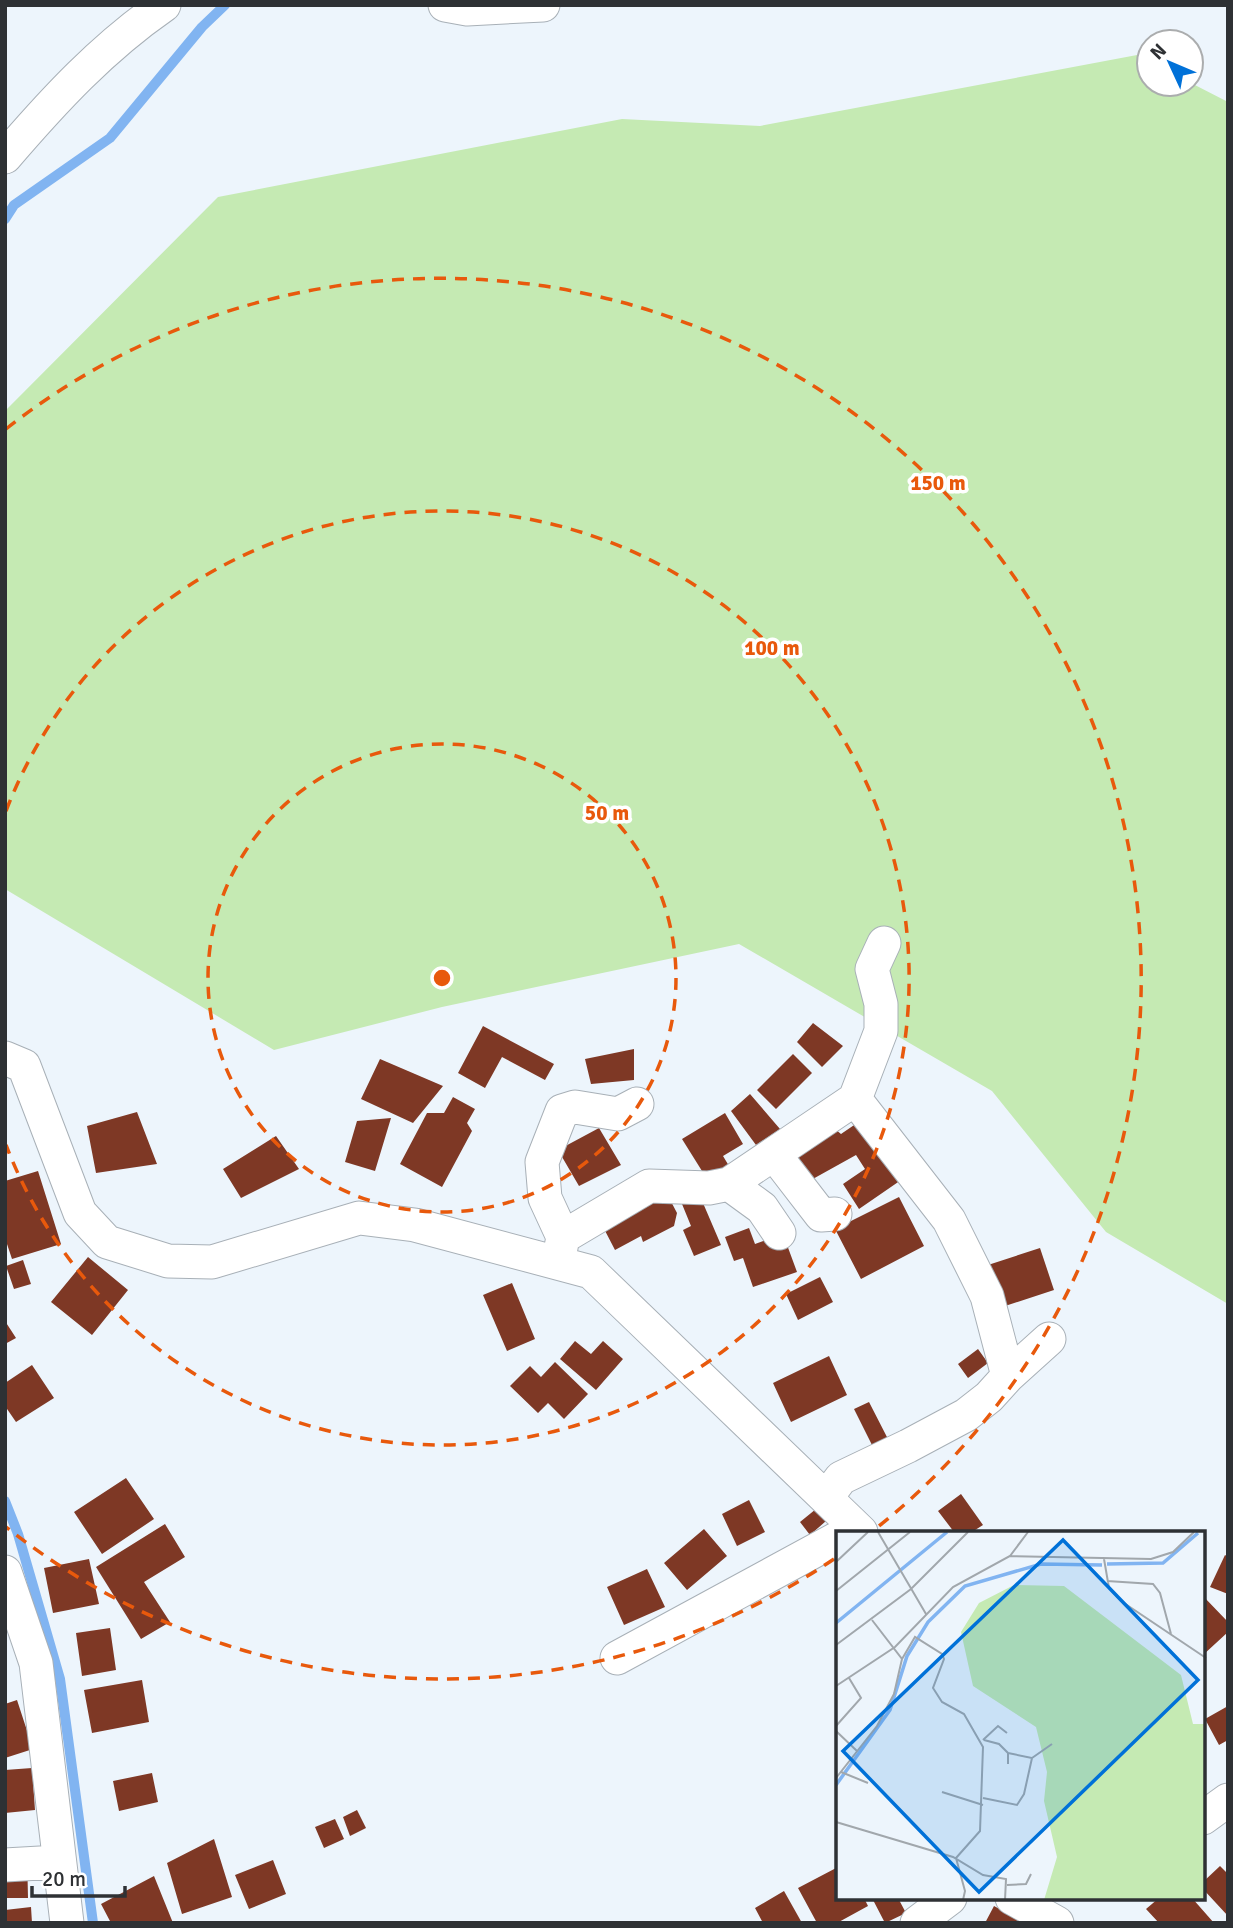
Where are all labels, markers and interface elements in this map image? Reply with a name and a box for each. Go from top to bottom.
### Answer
north arrow [1135,28,1205,98]
text: N [1145,39,1172,65]
text: 150 m [910,470,966,496]
text: 100 m [744,635,800,661]
text: 50 m [585,800,629,826]
centre of rings [430,966,454,990]
inset map [836,1531,1205,1900]
scale bar [32,1854,124,1898]
text: 20 m [42,1866,86,1892]

